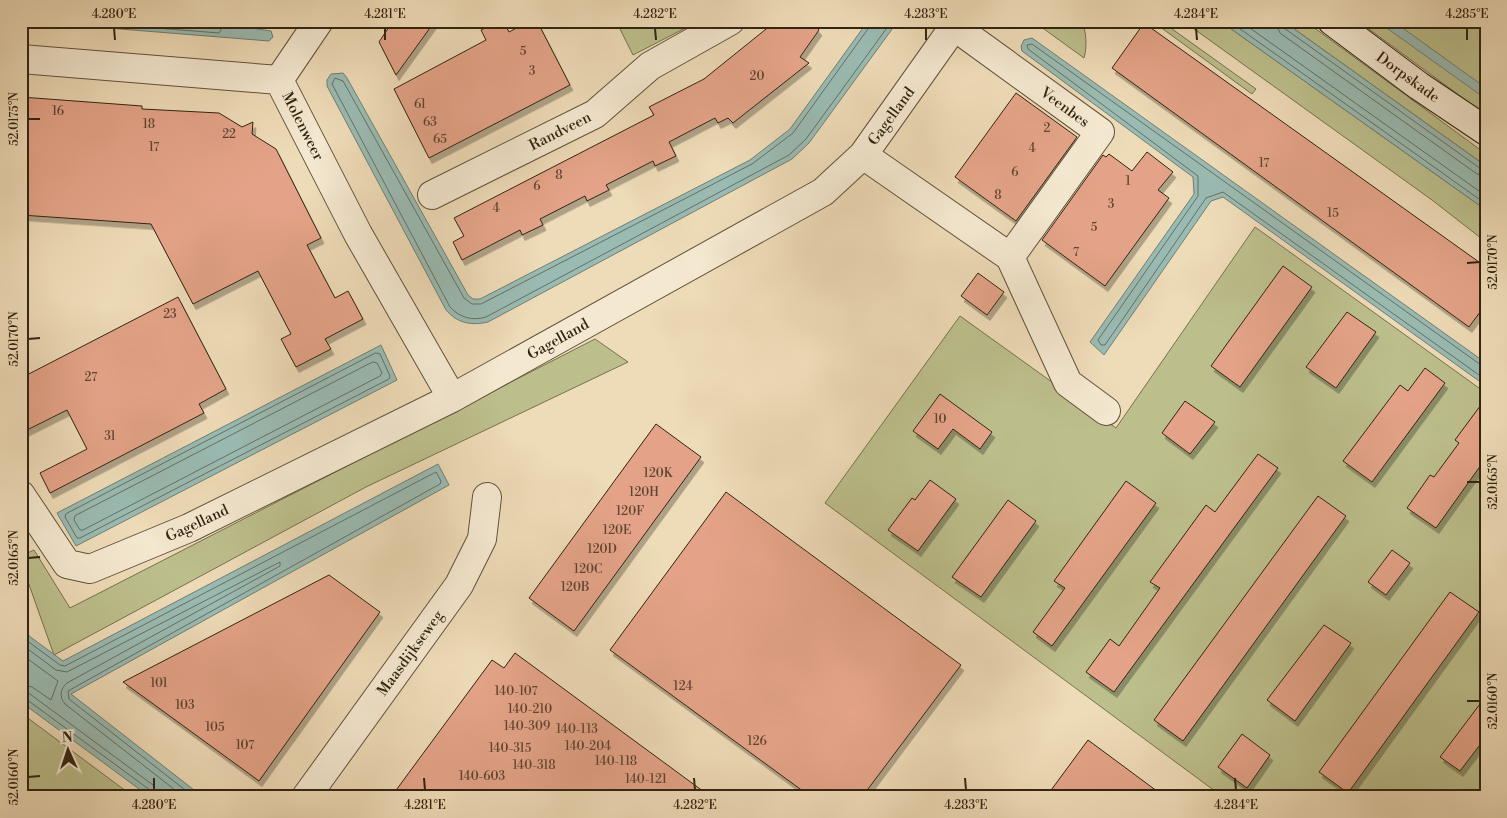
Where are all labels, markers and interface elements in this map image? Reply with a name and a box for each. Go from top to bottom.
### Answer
text: 4.280°E [92,7,136,22]
text: 4.281°E [364,7,406,22]
text: 4.282°E [633,7,677,22]
text: 4.283°E [904,7,948,22]
text: 4.284°E [1174,7,1218,22]
text: 4.285°E [1445,7,1489,22]
house number: 5 [520,44,527,59]
street label: Dorpskade [1372,48,1443,107]
house number: 3 [529,64,536,79]
house number: 20 [750,69,764,84]
street label: Gagelland [864,83,919,149]
street label: Veenbes [1036,83,1093,132]
street label: Molenweer [277,89,328,164]
text: 52.0175°N [7,92,22,146]
house number: 61 [414,97,427,112]
house number: 16 [52,104,64,119]
street label: Randveen [526,108,595,155]
house number: 63 [423,115,437,130]
house number: 18 [143,117,155,132]
house number: 2 [1044,121,1051,136]
house number: 22 [222,127,236,142]
house number: 65 [433,132,447,147]
house number: 17 [149,140,159,155]
house number: 4 [1028,141,1036,156]
house number: 17 [1259,156,1269,171]
house number: 6 [1011,165,1019,180]
house number: 8 [555,168,563,183]
house number: 1 [1125,174,1131,189]
house number: 6 [533,179,541,194]
house number: 8 [994,188,1002,203]
house number: 3 [1108,197,1115,212]
house number: 4 [492,201,500,216]
house number: 15 [1327,206,1339,221]
house number: 5 [1091,220,1098,235]
text: 52.0170°N [1486,234,1501,290]
house number: 7 [1073,245,1079,260]
house number: 23 [163,307,177,322]
text: 52.0170°N [7,311,22,367]
street label: Gagelland [524,314,593,364]
house number: 27 [85,370,97,385]
house number: 10 [934,412,946,427]
house number: 31 [104,429,117,444]
text: 52.0165°N [1486,454,1501,510]
house number: 120K [644,466,674,481]
house number: 120H [629,485,659,500]
street label: Gagelland [162,500,232,546]
house number: 120F [616,504,644,519]
house number: 120E [603,523,631,538]
text: 52.0165°N [7,530,22,586]
house number: 120D [587,542,617,557]
house number: 120C [574,562,602,577]
house number: 120B [561,580,589,595]
street label: Maasdijkseweg [373,607,448,700]
text: 52.0160°N [1486,672,1501,730]
house number: 101 [150,676,169,691]
house number: 124 [673,679,693,694]
house number: 140-107 [494,684,538,699]
house number: 103 [175,698,195,713]
house number: 140-210 [508,702,552,717]
house number: 140-309 [504,719,550,734]
house number: 105 [205,720,225,735]
house number: 140-113 [556,722,598,737]
north arrow [42,726,92,776]
text: N [61,729,73,747]
house number: 126 [747,734,767,749]
house number: 107 [236,738,254,753]
house number: 140-204 [565,739,611,754]
house number: 140-315 [489,741,532,756]
text: 52.0160°N [7,748,22,806]
house number: 140-118 [595,754,637,769]
house number: 140-318 [512,758,556,773]
house number: 140-603 [459,769,506,784]
house number: 140-121 [625,772,668,787]
text: 4.280°E [132,798,176,813]
text: 4.281°E [404,798,446,813]
text: 4.282°E [673,798,717,813]
text: 4.283°E [944,798,988,813]
text: 4.284°E [1214,798,1258,813]

